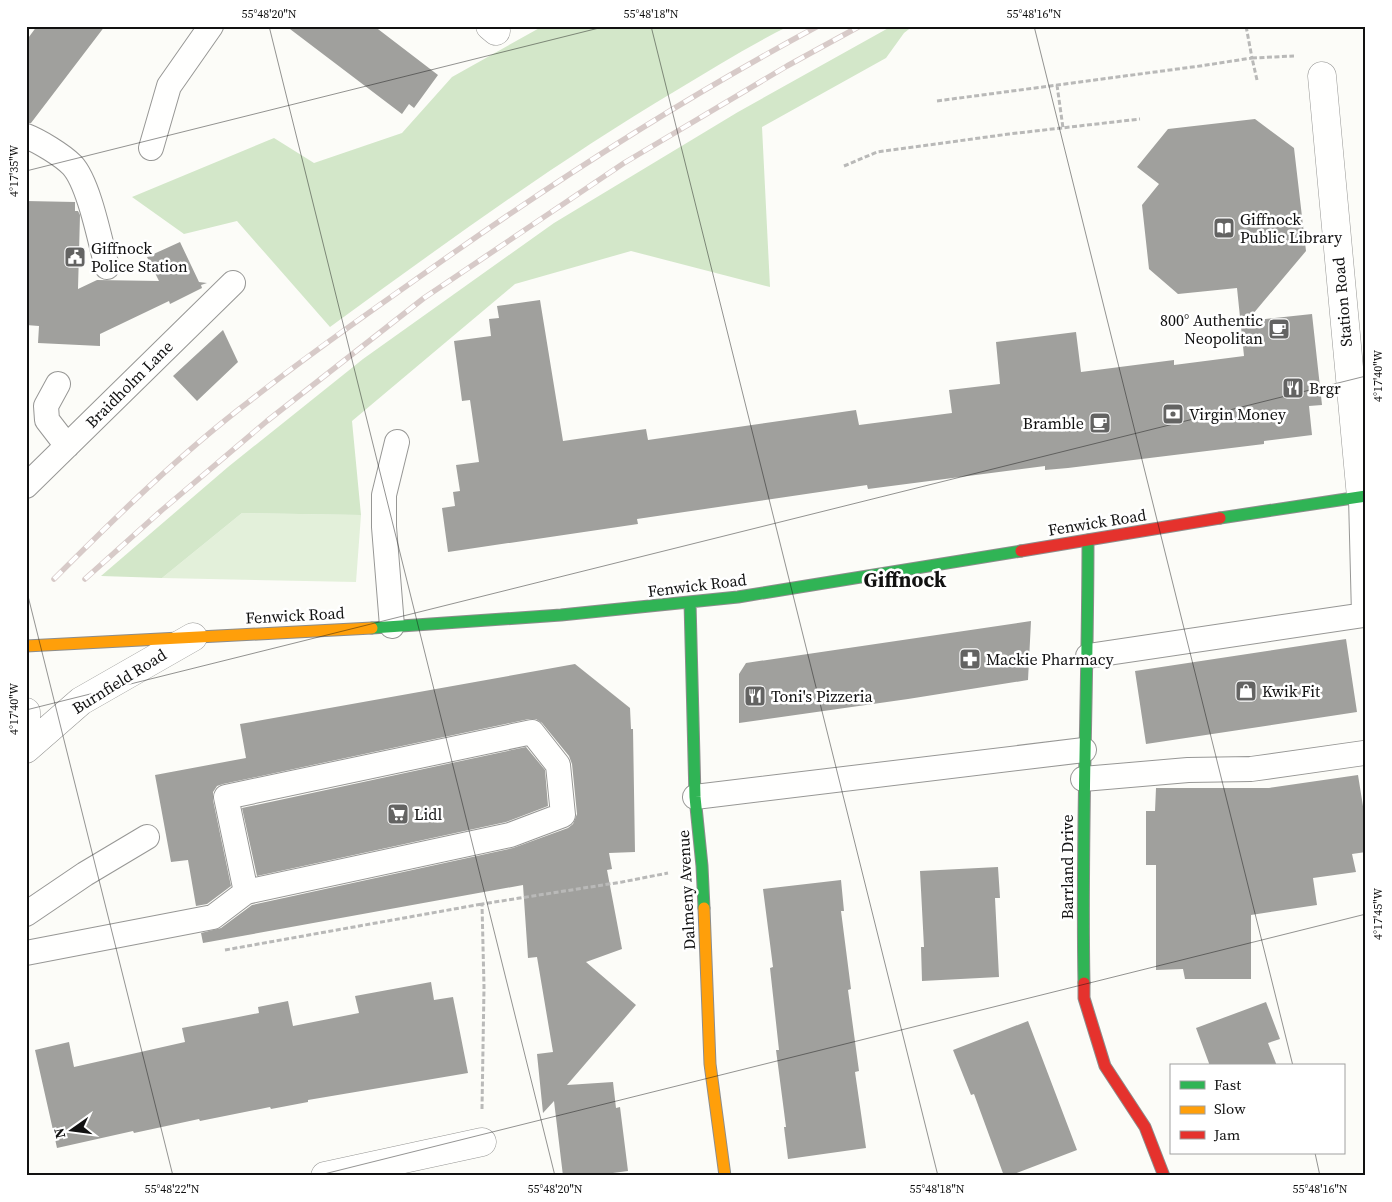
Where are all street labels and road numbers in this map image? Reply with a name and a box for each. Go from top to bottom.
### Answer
street label: Station Road [1327,256,1357,348]
street label: Braidholm Lane [80,335,178,433]
street label: Fenwick Road [1046,503,1148,541]
street label: Fenwick Road [646,568,748,602]
street label: Fenwick Road [245,601,345,629]
street label: Burnfield Road [68,643,170,719]
street label: Barrland Drive [1056,814,1078,920]
street label: Dalmeny Avenue [672,829,700,951]

